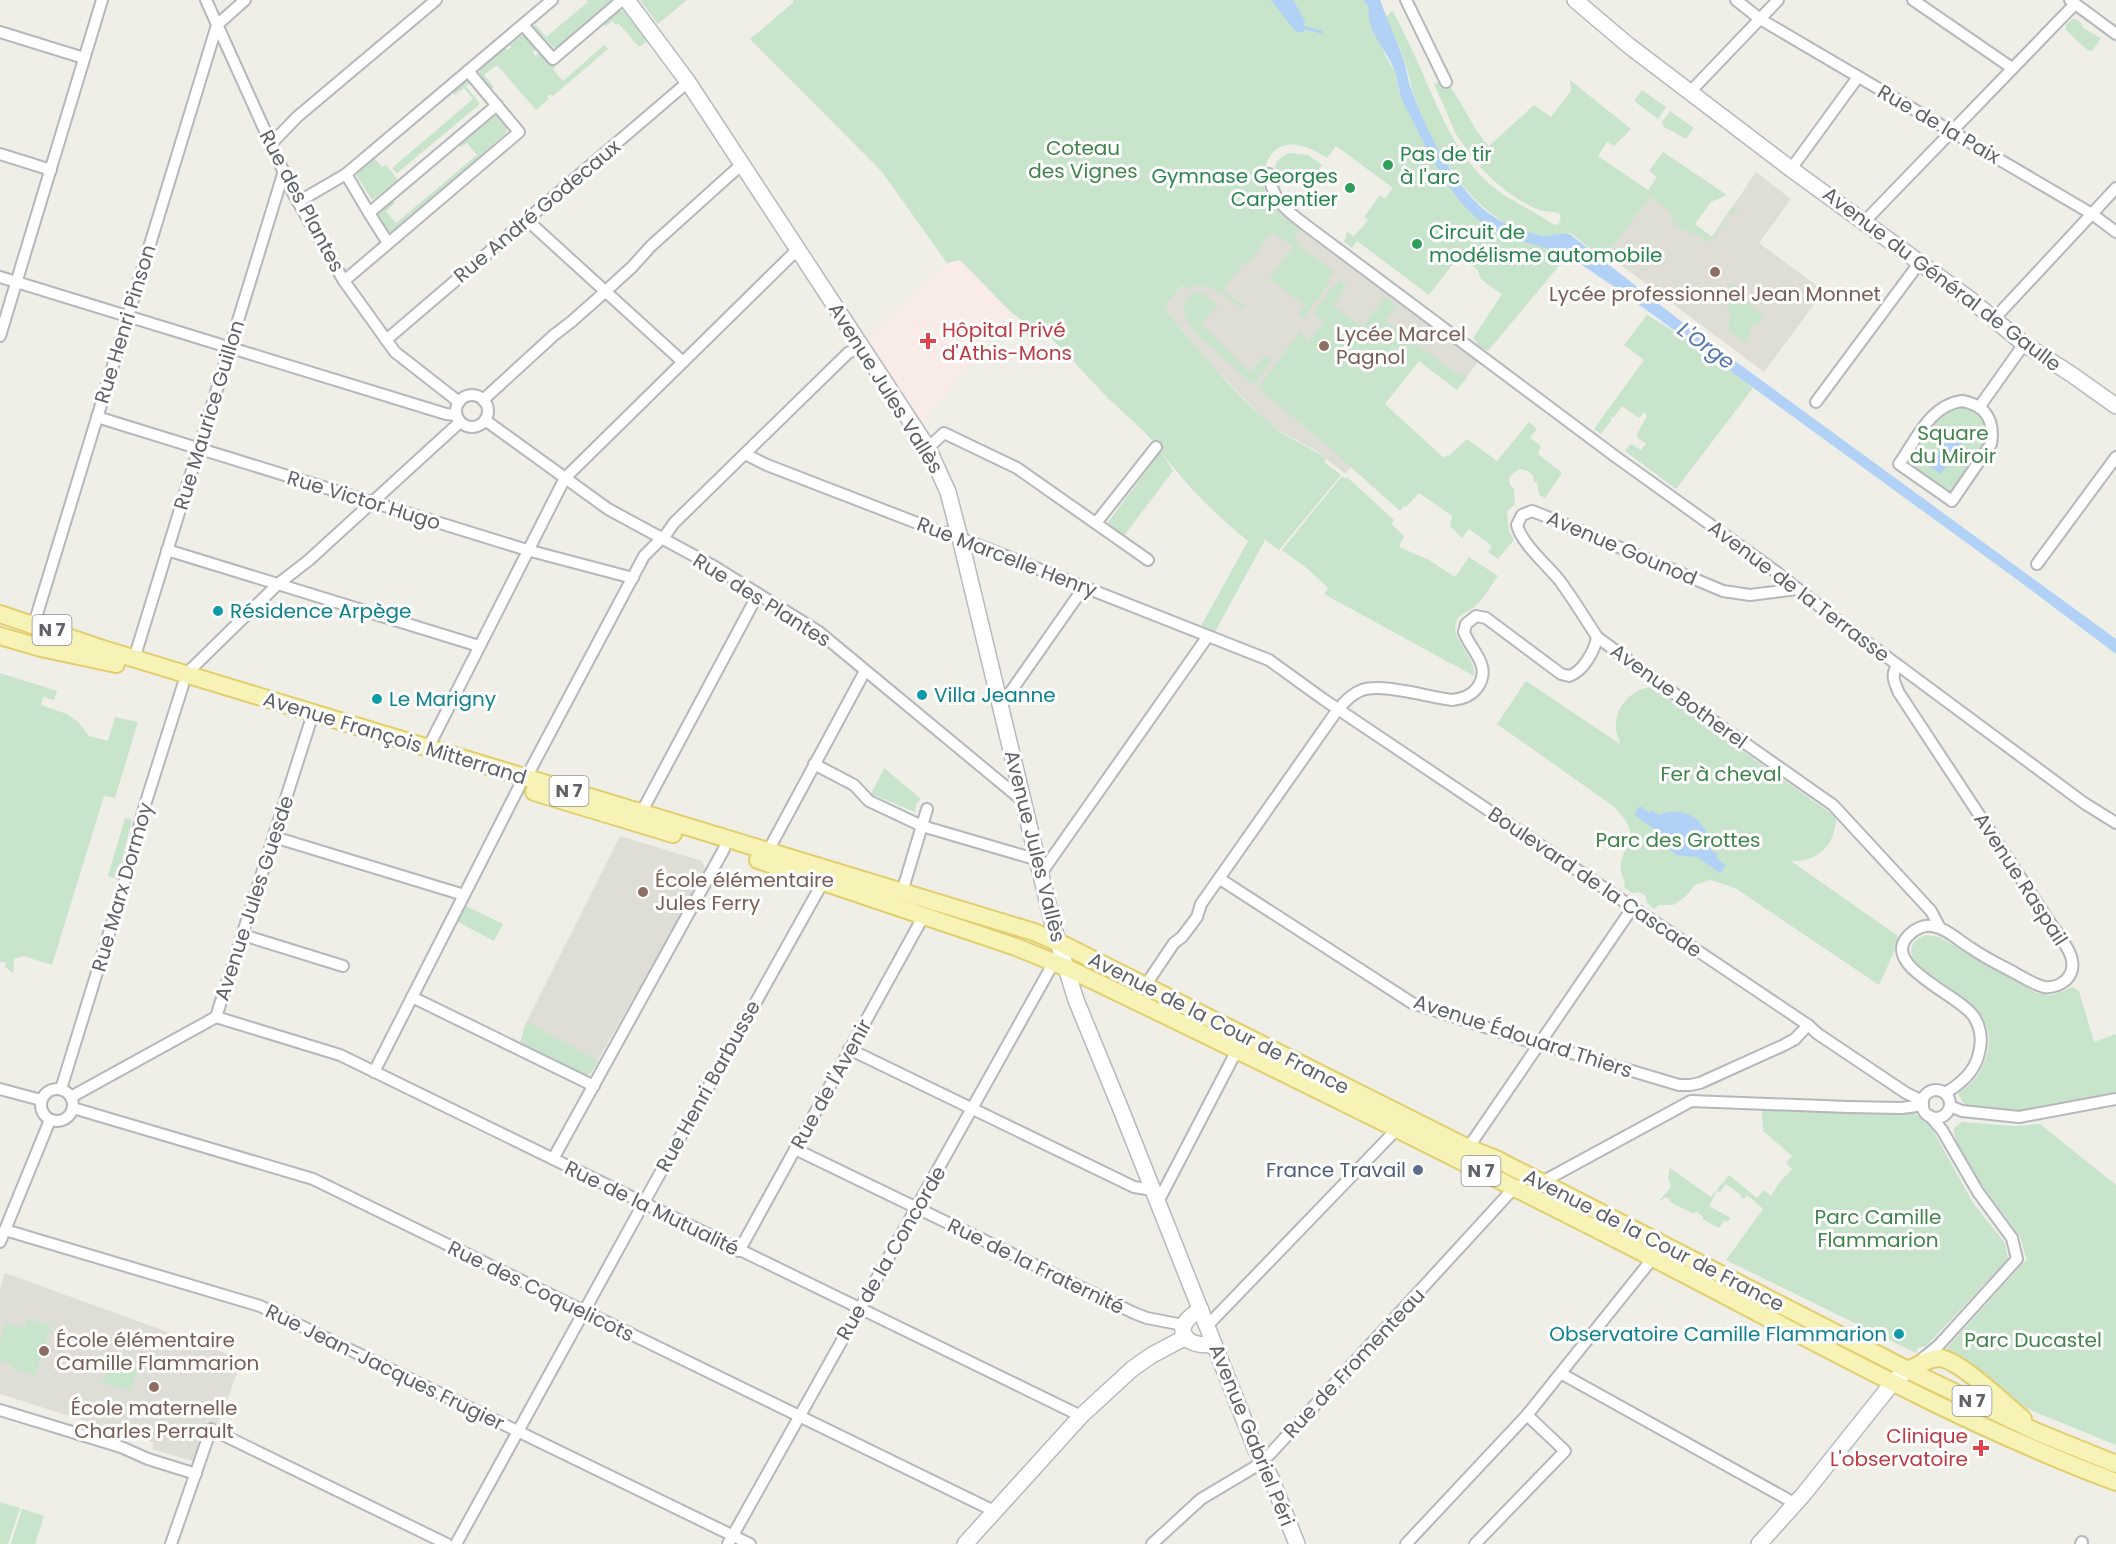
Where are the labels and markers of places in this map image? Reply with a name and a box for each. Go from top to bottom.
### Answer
place label: Pas de tir à l'arc [1400,140,1492,191]
marker: Pas de tir à l'arc [1381,158,1395,172]
place label: Gymnase Georges Carpentier [1152,162,1338,213]
marker: Gymnase Georges Carpentier [1343,181,1357,195]
place label: Circuit de modélisme automobile [1429,218,1663,269]
marker: Circuit de modélisme automobile [1410,237,1424,251]
marker: Lycée professionnel Jean Monnet [1708,265,1722,279]
place label: Lycée professionnel Jean Monnet [1549,280,1881,308]
place label: Hôpital Privé d'Athis-Mons [942,316,1072,367]
place label: Lycée Marcel Pagnol [1336,320,1466,371]
marker: Hôpital Privé d'Athis-Mons [919,332,937,350]
marker: Lycée Marcel Pagnol [1317,339,1331,353]
place label: Résidence Arpège [230,597,411,625]
marker: Résidence Arpège [211,604,225,618]
place label: Villa Jeanne [934,681,1056,709]
place label: Le Marigny [389,685,496,713]
marker: Villa Jeanne [915,688,929,702]
marker: Le Marigny [370,692,384,706]
place label: École élémentaire Jules Ferry [655,866,834,917]
marker: École élémentaire Jules Ferry [636,885,650,899]
place label: France Travail [1266,1156,1406,1184]
marker: France Travail [1411,1163,1425,1177]
place label: Observatoire Camille Flammarion [1549,1320,1887,1348]
place label: École élémentaire Camille Flammarion [56,1326,259,1377]
marker: Observatoire Camille Flammarion [1892,1327,1906,1341]
marker: École élémentaire Camille Flammarion [37,1344,51,1358]
marker: École maternelle Charles Perrault [147,1380,161,1394]
place label: École maternelle Charles Perrault [71,1394,237,1445]
place label: Clinique L'observatoire [1830,1422,1968,1473]
marker: Clinique L'observatoire [1972,1439,1990,1457]

